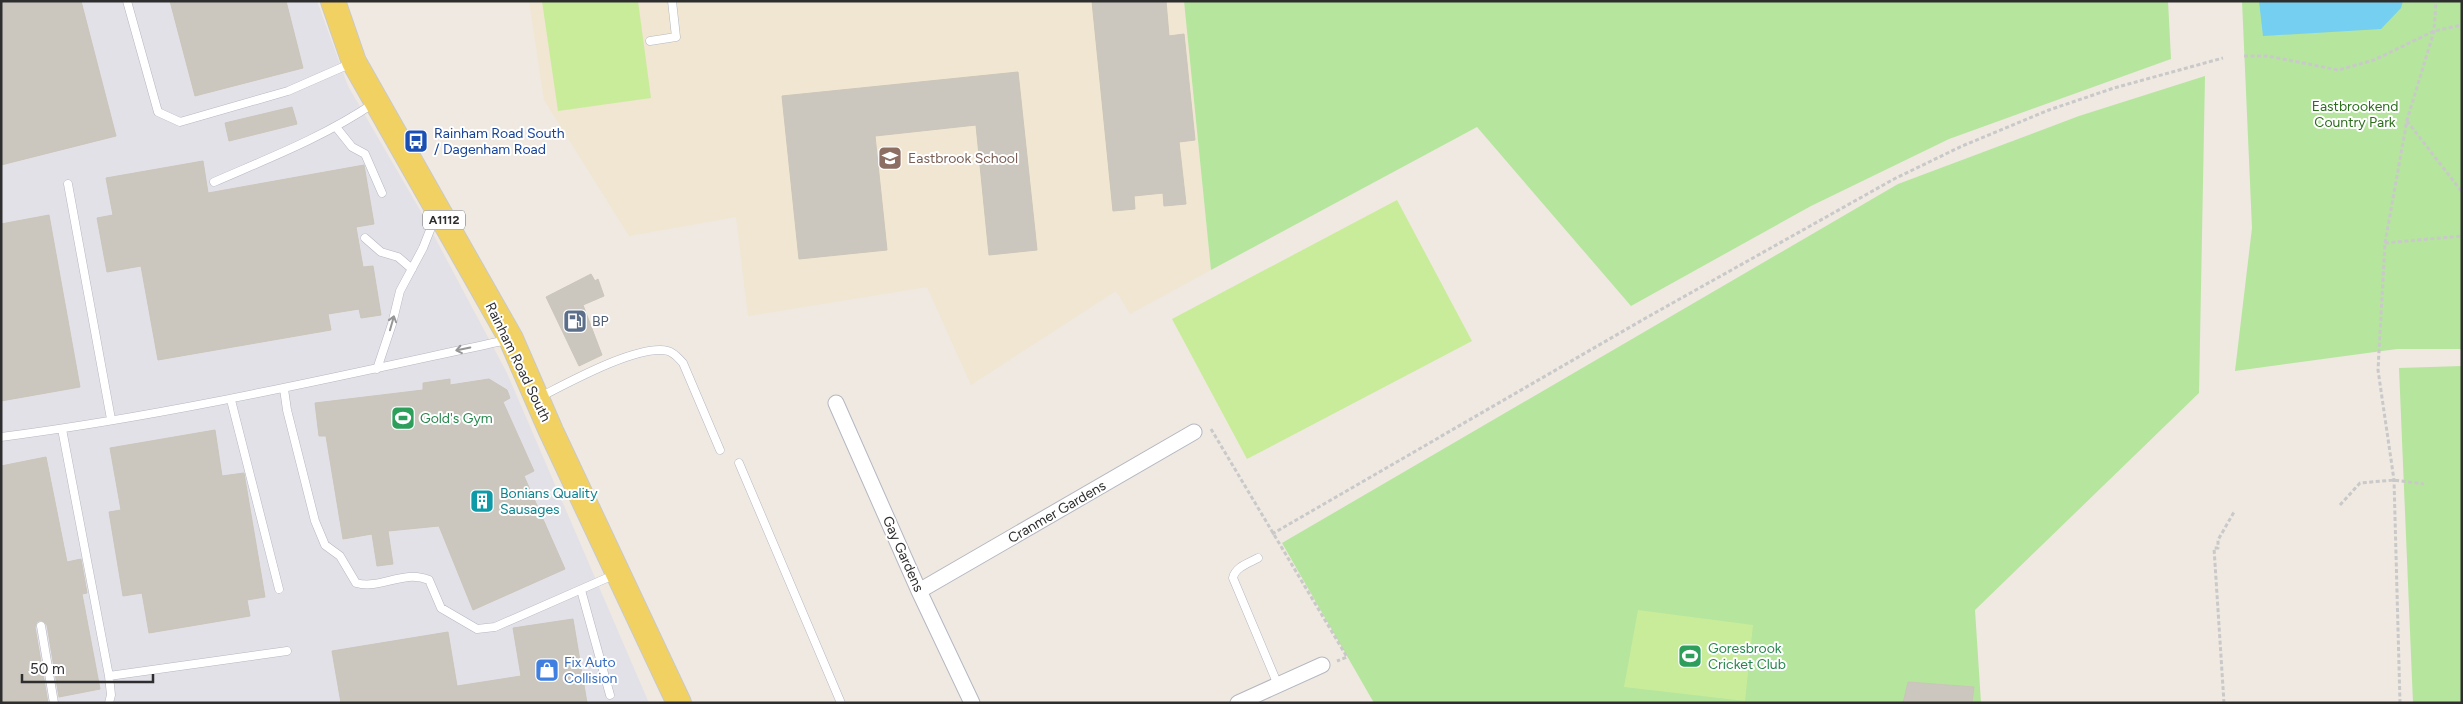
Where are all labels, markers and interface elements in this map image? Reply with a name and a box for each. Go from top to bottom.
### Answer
park label: Eastbrookend Country Park [2312,98,2398,131]
place label: Rainham Road South / Dagenham Road [434,125,565,158]
bus stop icon: Rainham Road South / Dagenham Road [403,128,429,154]
school or university icon: Eastbrook School [877,145,903,171]
place label: Eastbrook School [908,150,1018,167]
road number: A1112 [423,210,465,230]
street label: Rainham Road South [482,300,554,425]
fuel station icon: BP [562,308,588,334]
place label: BP [592,313,609,330]
one-way arrow [388,315,397,331]
one-way arrow [455,345,471,354]
sports icon: Gold's Gym [390,405,416,431]
place label: Gold's Gym [420,410,493,427]
street label: Cranmer Gardens [1005,477,1109,547]
place label: Bonians Quality Sausages [500,485,598,518]
building icon: Bonians Quality Sausages [469,488,495,514]
street label: Gay Gardens [879,513,927,595]
place label: Goresbrook Cricket Club [1708,640,1786,673]
sports icon: Goresbrook Cricket Club [1677,643,1703,669]
scale bar [22,652,154,684]
place label: Fix Auto Collision [564,654,618,687]
shop icon: Fix Auto Collision [534,657,560,683]
text: 50 m [30,660,65,678]

